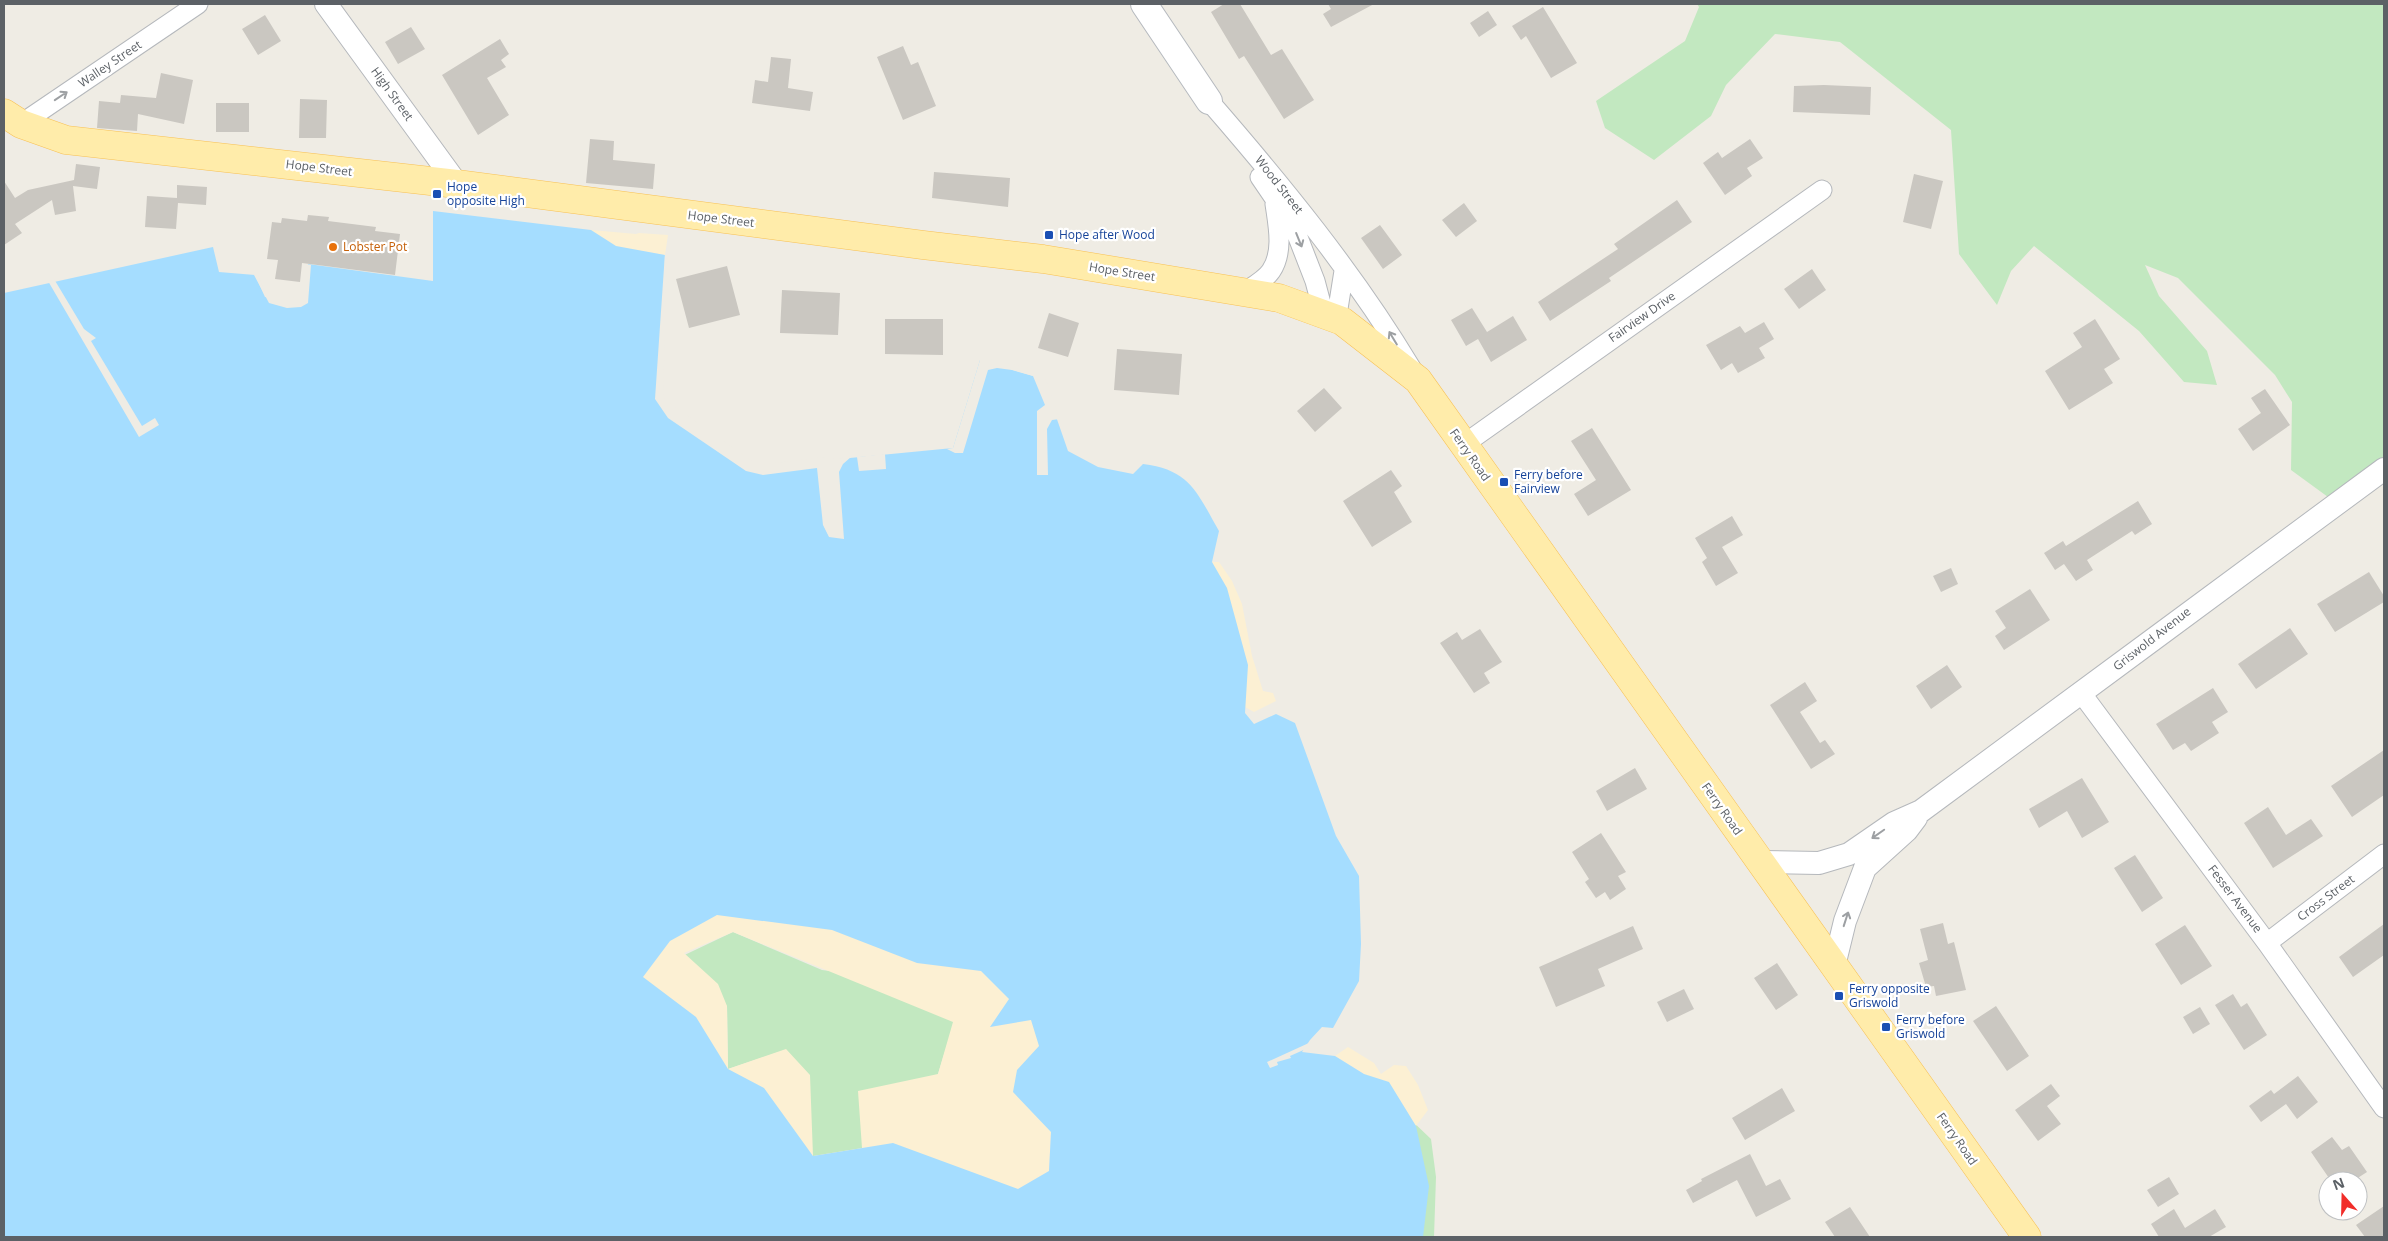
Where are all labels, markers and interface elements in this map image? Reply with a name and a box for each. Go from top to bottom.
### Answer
street label: Walley Street [75,36,145,91]
street label: High Street [367,63,418,124]
one-way arrow [54,91,68,102]
street label: Wood Street [1251,152,1307,217]
street label: Hope Street [285,155,353,180]
place label: Hope opposite High [447,178,525,209]
marker: Hope opposite High [431,188,443,200]
street label: Hope Street [687,206,755,231]
place label: Hope after Wood [1059,226,1155,243]
marker: Hope after Wood [1043,229,1055,241]
one-way arrow [1295,232,1304,247]
place label: Lobster Pot [343,238,407,255]
marker: Lobster Pot [327,241,339,253]
street label: Hope Street [1088,258,1156,285]
street label: Fairview Drive [1605,287,1679,346]
one-way arrow [1387,332,1397,346]
street label: Ferry Road [1446,425,1495,484]
place label: Ferry before Fairview [1514,466,1583,497]
marker: Ferry before Fairview [1498,476,1510,488]
street label: Griswold Avenue [2109,603,2194,674]
street label: Ferry Road [1698,779,1747,838]
one-way arrow [1871,829,1885,839]
street label: Fesser Avenue [2204,861,2267,936]
street label: Cross Street [2294,870,2358,925]
one-way arrow [1842,911,1851,927]
place label: Ferry opposite Griswold [1849,980,1930,1011]
marker: Ferry opposite Griswold [1833,990,1845,1002]
place label: Ferry before Griswold [1896,1011,1965,1042]
marker: Ferry before Griswold [1880,1021,1892,1033]
street label: Ferry Road [1933,1109,1982,1168]
north arrow [2318,1171,2368,1221]
text: N [2330,1172,2347,1194]

